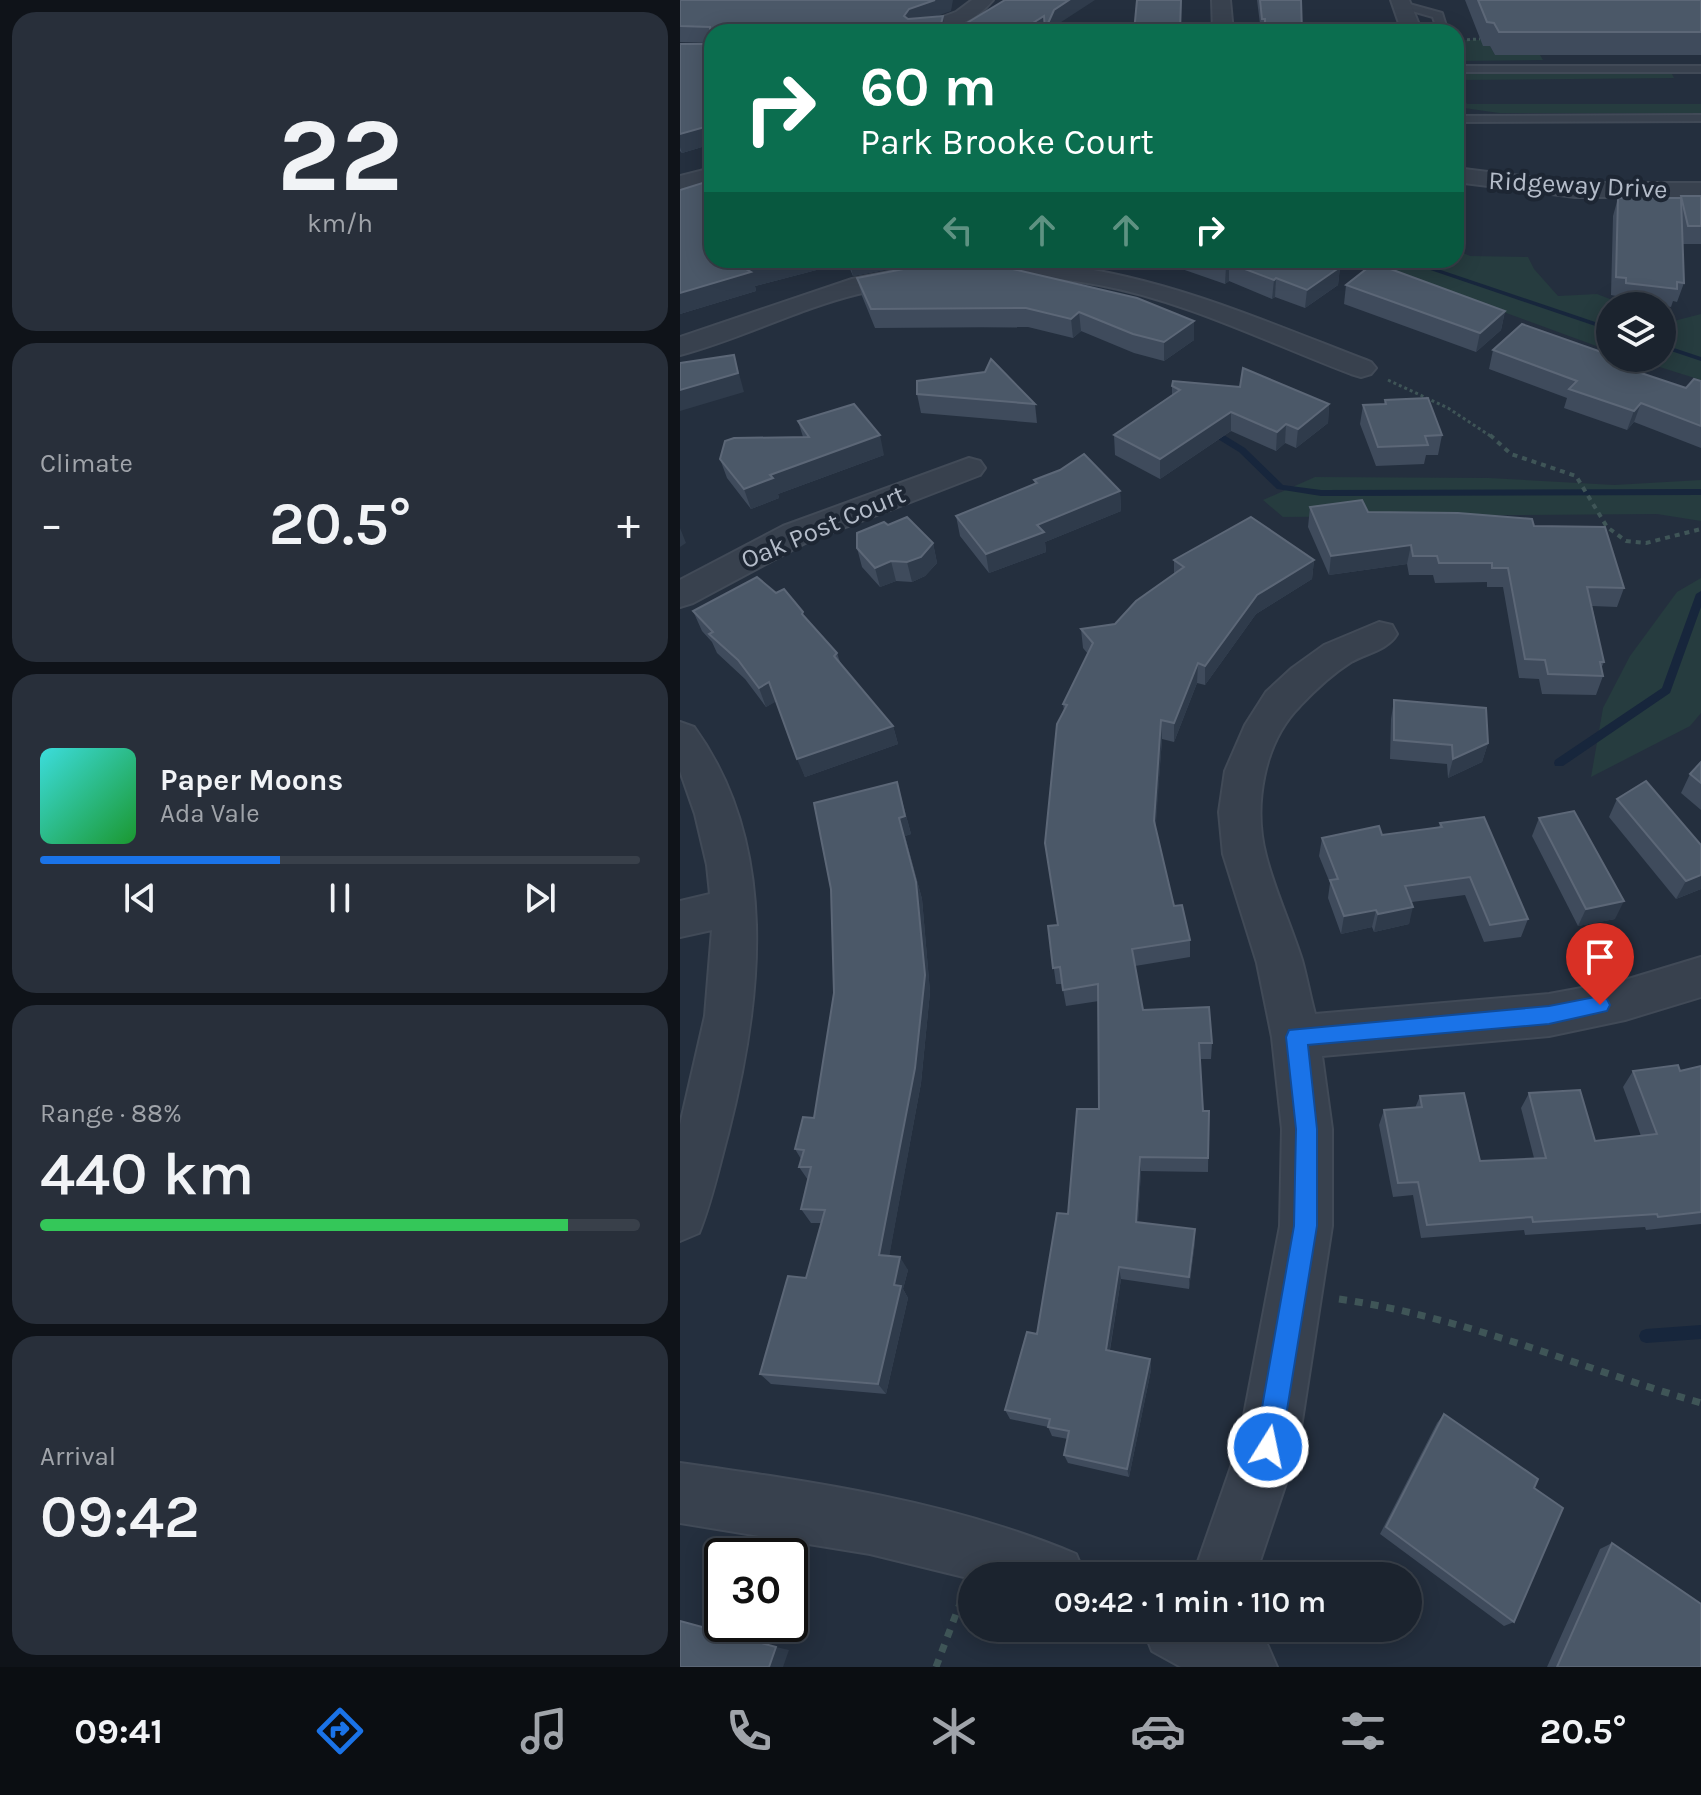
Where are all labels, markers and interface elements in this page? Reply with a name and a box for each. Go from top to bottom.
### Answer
text: 60 m [860,54,997,119]
icon: right [728,56,832,160]
text: 22 [277,95,403,216]
text: Park Brooke Court [860,121,1154,163]
street label: Ridgeway Drive [1488,165,1668,205]
text: km/h [307,208,373,239]
icon: left [936,208,980,252]
icon: ahead [1020,208,1064,252]
icon: ahead [1104,208,1148,252]
icon: right [1188,208,1232,252]
map controls [1596,292,1676,372]
button: layers [1596,292,1676,372]
text: Climate [40,448,133,479]
street label: Oak Post Court [736,478,910,575]
text: 20.5° [269,489,411,559]
text: − [40,499,63,550]
text: + [617,499,640,550]
text: Paper Moons [160,762,343,798]
text: Ada Vale [160,798,260,829]
icon: previous [118,876,162,920]
icon: pause [318,876,362,920]
icon: next [518,876,562,920]
pin [1566,923,1634,1005]
icon: arrive [1578,935,1622,979]
text: Range · 88% [40,1098,182,1129]
text: 440 km [40,1139,254,1209]
position arrow [1226,1405,1310,1489]
text: Arrival [40,1441,116,1472]
text: 09:42 [40,1482,200,1552]
speed limit sign: 30 [704,1538,808,1642]
text: 09:42 · 1 min · 110 m [1054,1584,1326,1620]
icon: directions [312,1703,368,1759]
icon: music [516,1703,572,1759]
icon: phone [721,1703,777,1759]
icon: climate [926,1703,982,1759]
icon: car [1130,1703,1186,1759]
icon: filters [1335,1703,1391,1759]
text: 09:41 [74,1710,163,1752]
text: 20.5° [1539,1710,1627,1752]

